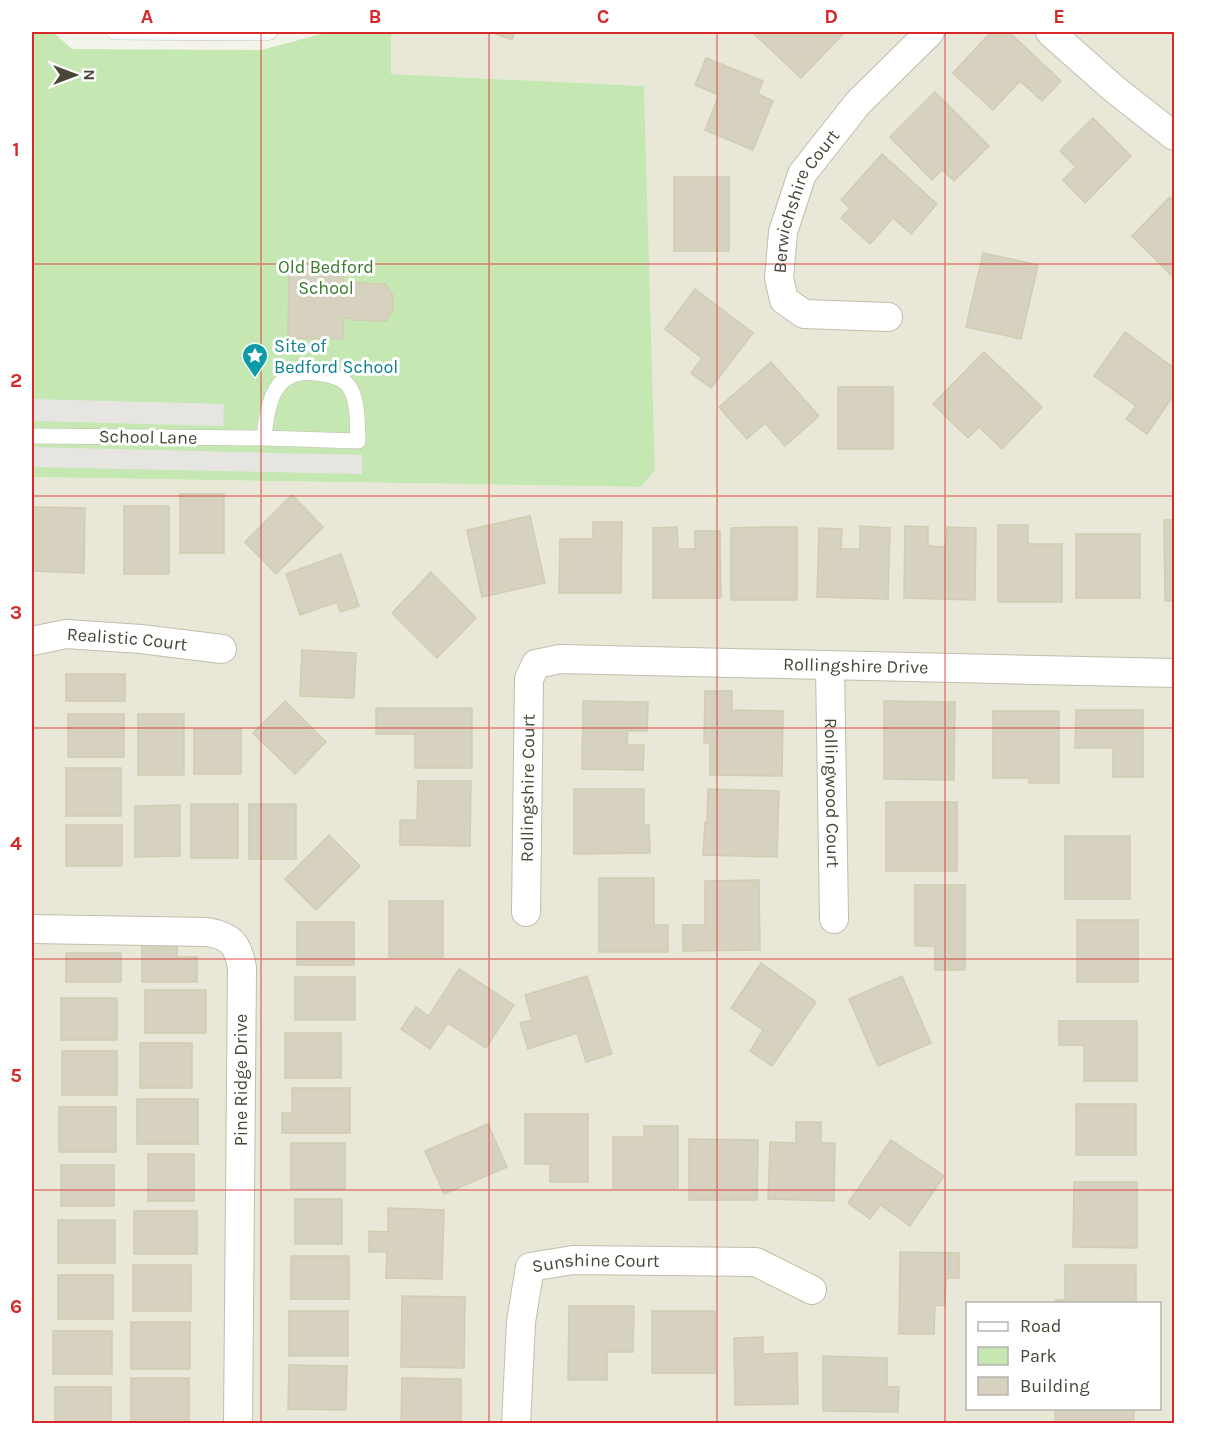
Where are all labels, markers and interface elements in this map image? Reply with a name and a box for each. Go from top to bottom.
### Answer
text: A [141,5,154,28]
text: B [369,5,381,28]
text: C [597,5,609,28]
text: D [824,5,838,28]
text: E [1053,5,1065,28]
north arrow [45,45,105,105]
text: N [80,69,99,81]
street label: Berwichshire Court [768,125,844,274]
text: 1 [12,138,20,161]
park label: Old Bedford School [278,256,374,299]
place label: Site of Bedford School [274,335,398,378]
place icon: Site of Bedford School [240,341,270,379]
text: 2 [10,369,22,392]
street label: School Lane [99,425,197,449]
text: 3 [10,601,22,624]
street label: Realistic Court [66,623,189,656]
street label: Rollingshire Drive [783,653,929,678]
street label: Rollingshire Court [516,714,540,862]
street label: Rollingwood Court [820,718,844,868]
text: 4 [10,832,22,855]
street label: Pine Ridge Drive [230,1014,252,1146]
text: 5 [10,1064,22,1087]
street label: Sunshine Court [530,1249,660,1278]
text: 6 [10,1295,22,1318]
legend [966,1302,1161,1410]
text: Road [1020,1315,1061,1337]
text: Park [1020,1345,1057,1367]
text: Building [1020,1375,1090,1397]

